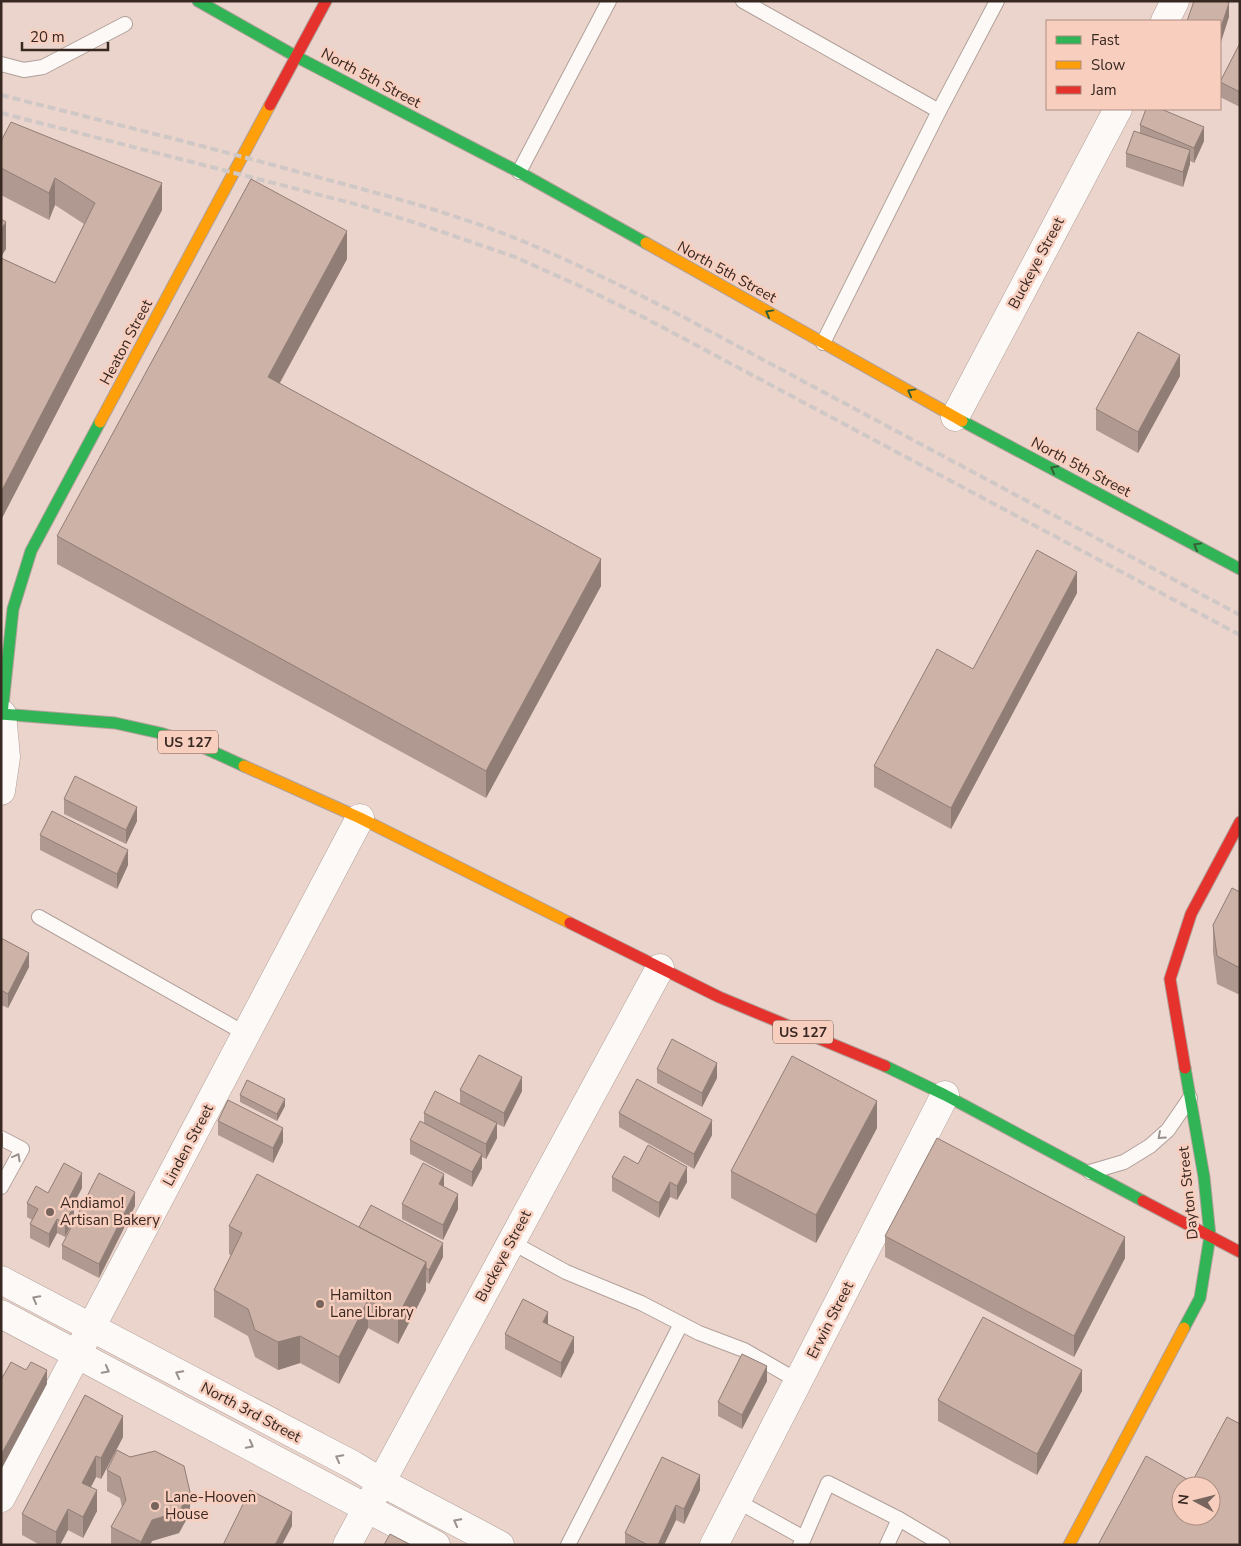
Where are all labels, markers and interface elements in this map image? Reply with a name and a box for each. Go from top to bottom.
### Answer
scale bar [22,20,109,52]
legend [1046,20,1221,110]
text: 20 m [30,27,65,47]
text: Fast [1091,30,1120,50]
street label: North 5th Street [318,43,425,113]
text: Slow [1091,55,1126,75]
text: Jam [1090,80,1117,100]
street label: Buckeye Street [1003,213,1069,312]
street label: North 5th Street [674,236,781,308]
street label: Heaton Street [95,295,157,388]
one-way arrow [765,309,774,319]
one-way arrow [907,389,916,399]
street label: North 5th Street [1028,432,1135,502]
one-way arrow [1050,465,1059,475]
one-way arrow [1193,542,1202,552]
road number: US 127 [158,730,218,754]
road number: US 127 [773,1020,833,1044]
street label: Linden Street [158,1100,218,1190]
one-way arrow [1158,1131,1167,1140]
street label: Dayton Street [1173,1145,1203,1241]
one-way arrow [11,1154,21,1163]
place label: Andiamo! Artisan Bakery [60,1193,160,1230]
marker: Andiamo! Artisan Bakery [44,1206,56,1218]
street label: Buckeye Street [470,1206,536,1305]
street label: Erwin Street [802,1277,858,1362]
place label: Hamilton Lane Library [330,1285,414,1322]
one-way arrow [32,1295,41,1305]
marker: Hamilton Lane Library [314,1298,326,1310]
one-way arrow [101,1363,110,1373]
one-way arrow [176,1370,185,1380]
street label: North 3rd Street [197,1377,305,1447]
one-way arrow [245,1439,254,1449]
one-way arrow [335,1454,344,1464]
north arrow [1171,1476,1221,1526]
place label: Lane-Hooven House [165,1487,256,1524]
text: N [1174,1493,1194,1506]
marker: Lane-Hooven House [149,1500,161,1512]
one-way arrow [454,1518,463,1528]

